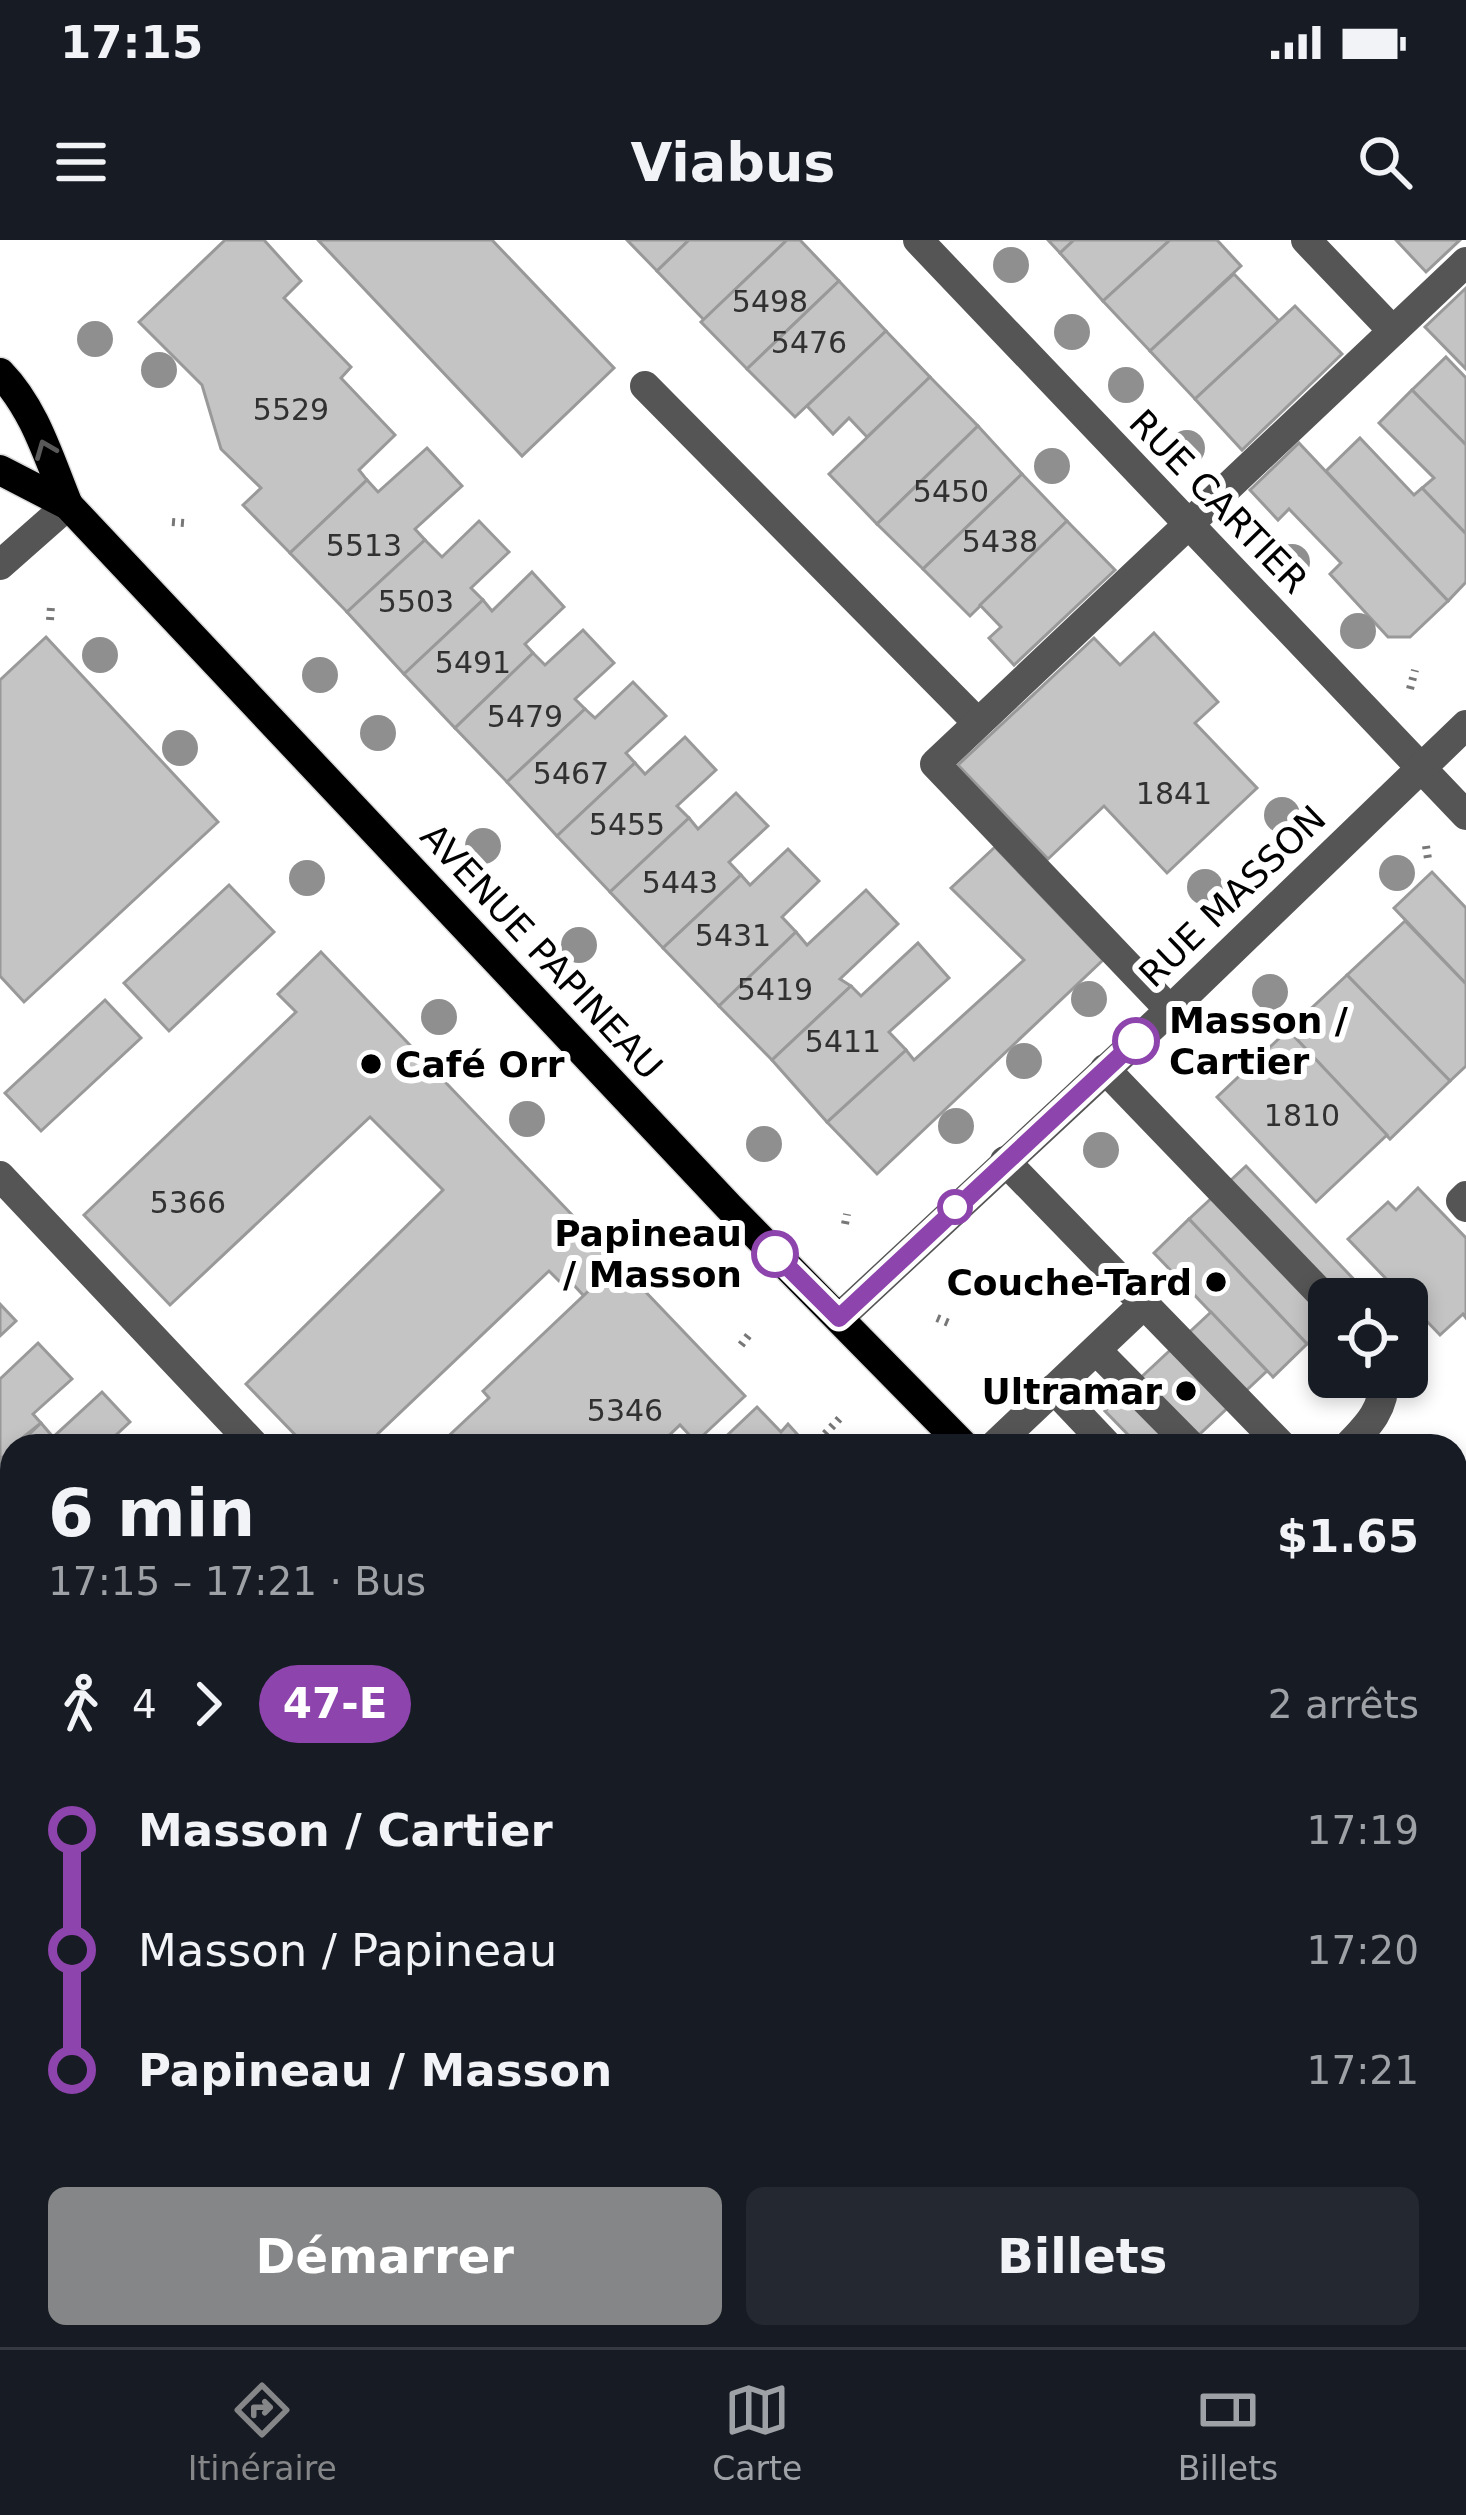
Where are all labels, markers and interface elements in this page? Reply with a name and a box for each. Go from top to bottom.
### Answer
text: 17:15 [60,16,203,69]
icon: menu [48,129,114,195]
icon: search [1352,129,1418,195]
text: Viabus [630,131,836,194]
house number: 5498 [732,284,808,319]
house number: 5476 [771,325,847,360]
house number: 5529 [253,392,329,427]
street label: RUE CARTIER [1121,401,1316,601]
one-way arrow [35,439,59,460]
house number: 5450 [913,474,989,509]
house number: 5438 [962,524,1038,559]
house number: 5513 [326,528,402,563]
house number: 5503 [378,584,454,619]
house number: 5491 [435,645,511,680]
house number: 5479 [487,699,563,734]
house number: 5467 [533,756,609,791]
house number: 1841 [1136,776,1212,811]
street label: RUE MASSON [1131,797,1334,995]
house number: 5455 [589,807,665,842]
street label: AVENUE PAPINEAU [413,815,671,1088]
house number: 5443 [642,865,718,900]
house number: 5431 [695,918,771,953]
house number: 5419 [737,972,813,1007]
place label: Masson / Cartier [1169,1000,1349,1082]
marker: Masson / Cartier [1114,1019,1158,1063]
house number: 5411 [805,1024,881,1059]
place label: Café Orr [395,1044,565,1085]
marker: Café Orr [358,1051,384,1077]
house number: 1810 [1264,1098,1340,1133]
house number: 5366 [150,1185,226,1220]
unlabelled marker [939,1191,971,1223]
place label: Papineau / Masson [554,1213,742,1295]
marker: Papineau / Masson [753,1232,797,1276]
place label: Couche-Tard [946,1262,1192,1303]
marker: Couche-Tard [1203,1269,1229,1295]
map controls [1308,1278,1428,1398]
button: locate [1308,1278,1428,1398]
place label: Ultramar [982,1371,1162,1412]
marker: Ultramar [1173,1378,1199,1404]
house number: 5346 [587,1393,663,1428]
text: 6 min [48,1475,255,1552]
text: $1.65 [1277,1510,1419,1563]
text: 17:15 – 17:21 · Bus [48,1559,426,1604]
icon: walk [48,1671,114,1737]
icon: forward [175,1671,241,1737]
text: 47-E [283,1679,387,1728]
text: 4 [132,1682,157,1727]
text: 2 arrêts [1268,1682,1419,1727]
text: Masson / Cartier [138,1804,553,1857]
text: 17:19 [1307,1808,1419,1853]
text: Masson / Papineau [138,1924,557,1977]
text: 17:20 [1307,1928,1419,1973]
text: Papineau / Masson [138,2044,612,2097]
text: 17:21 [1307,2048,1419,2093]
button: Démarrer [48,2187,722,2325]
button: Billets [746,2187,1419,2325]
tab: Itinéraire [188,2377,337,2488]
tab: Carte [712,2377,802,2488]
tab: Billets [1178,2377,1278,2488]

